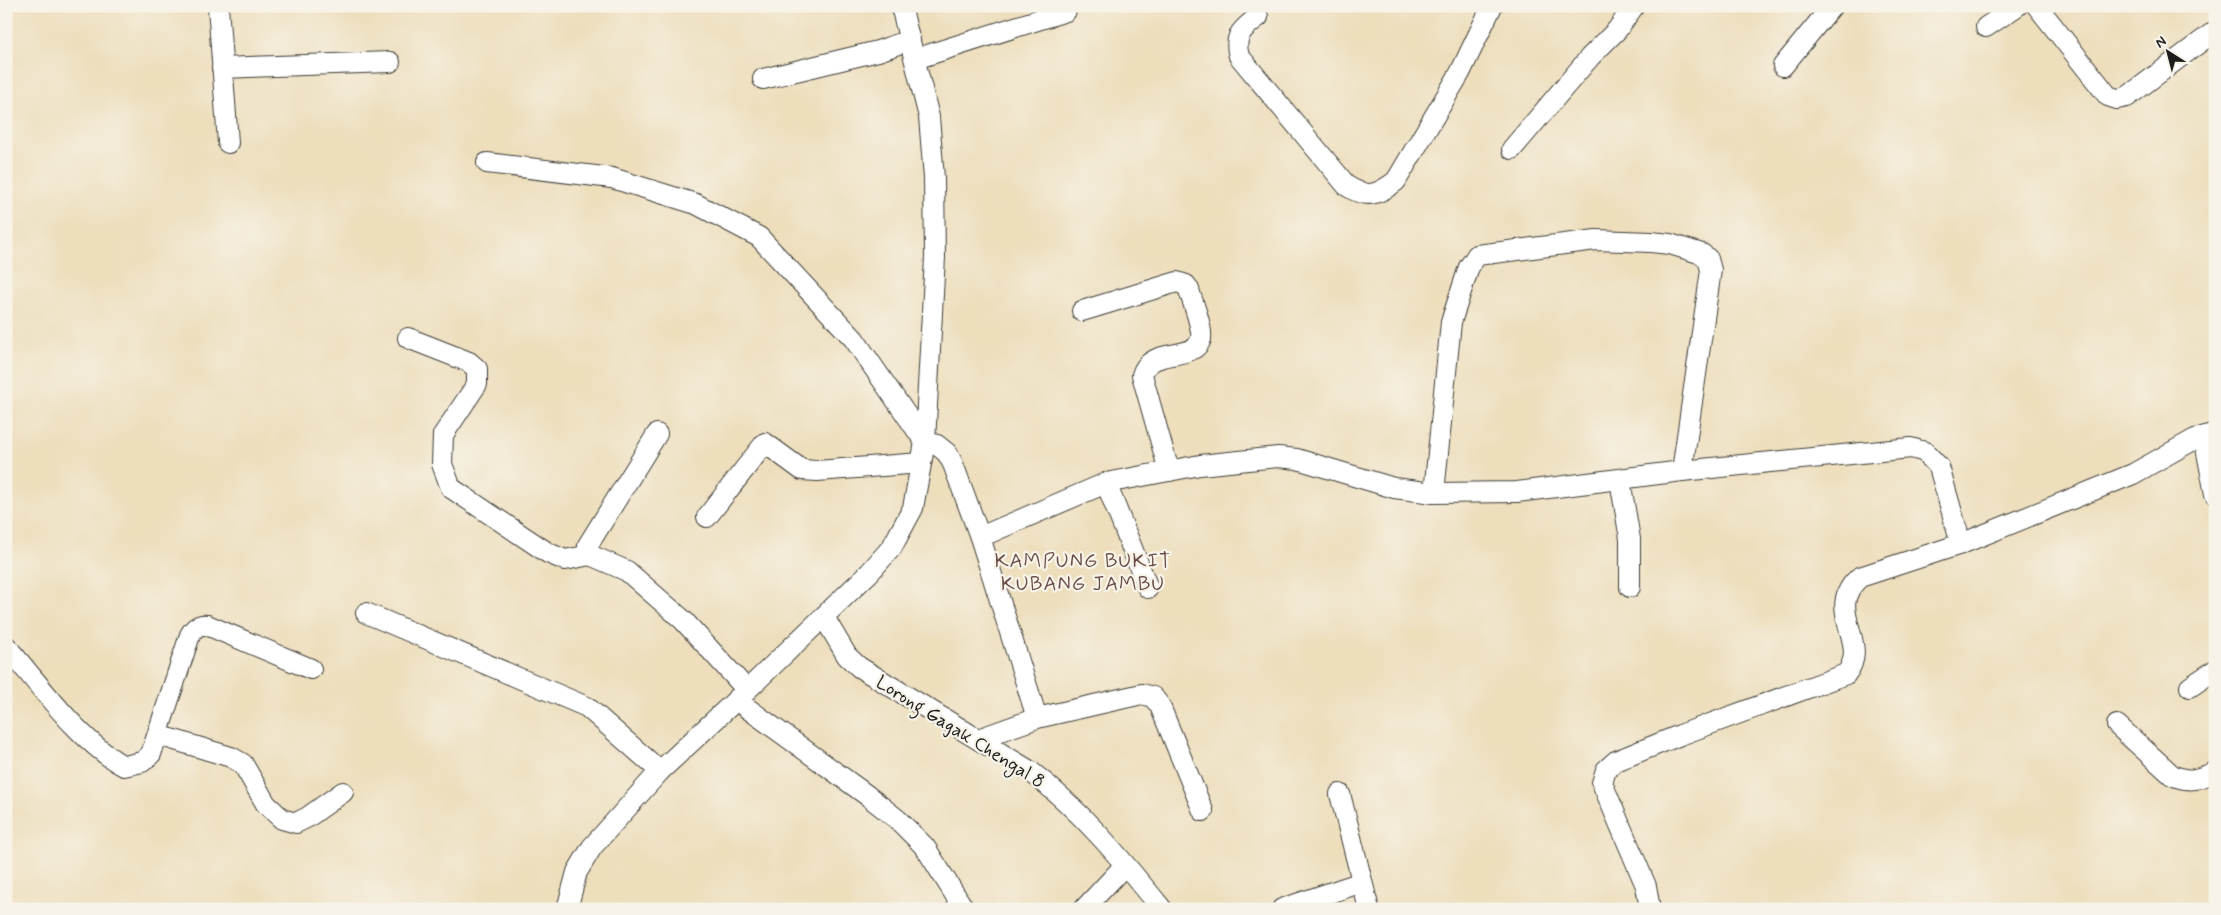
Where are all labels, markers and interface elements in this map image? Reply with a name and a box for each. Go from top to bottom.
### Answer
north arrow [2144,28,2194,78]
text: N [2152,32,2170,52]
district label: KAMPUNG BUKIT KUBANG JAMBU [994,548,1172,598]
street label: Lorong Gagak Chengal 8 [869,670,1049,797]

